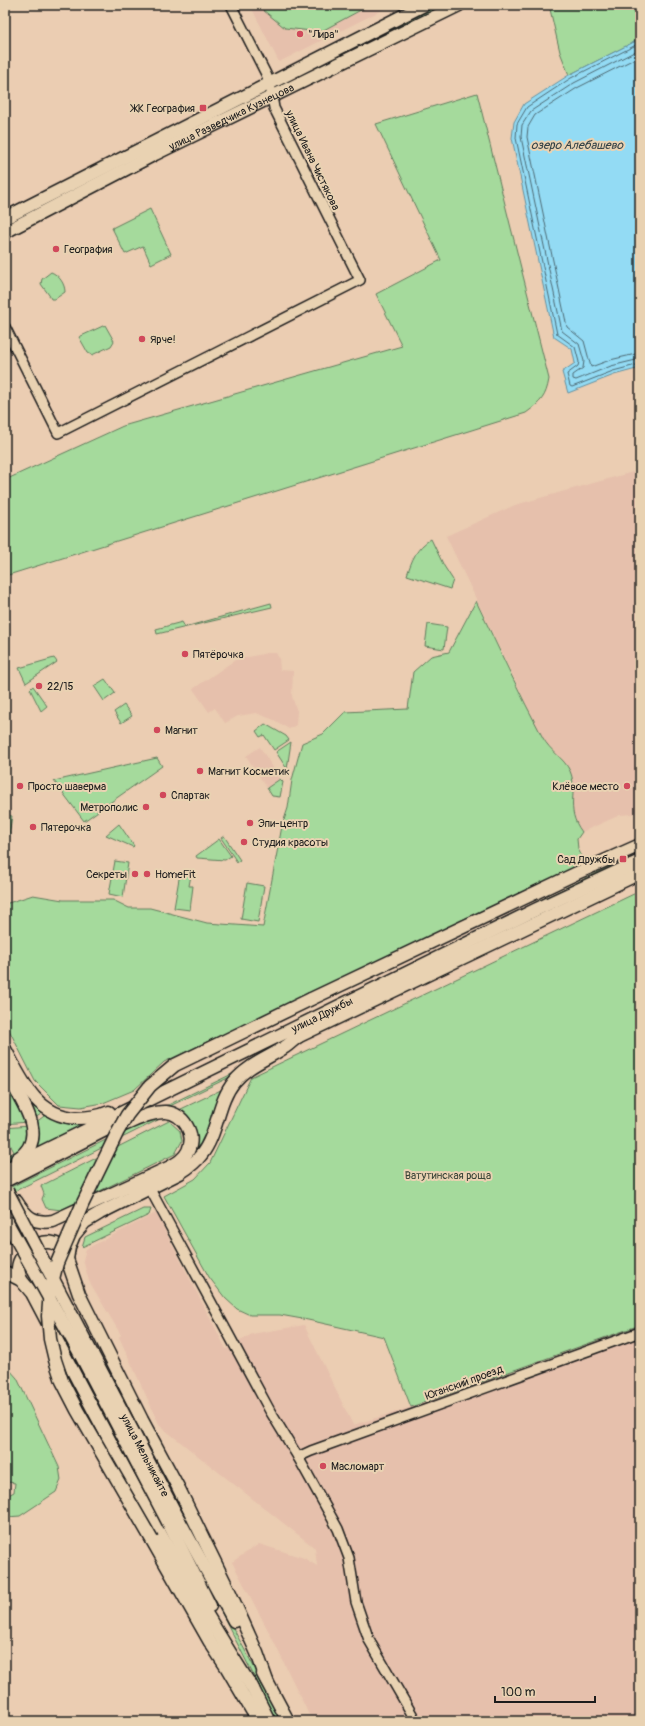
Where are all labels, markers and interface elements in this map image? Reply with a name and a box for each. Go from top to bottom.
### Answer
place label: "Лира" [308,28,339,41]
marker: "Лира" [295,29,305,39]
street label: улица Разведчика Кузнецова [166,81,296,154]
place label: ЖК География [129,102,195,115]
marker: ЖК География [198,103,208,113]
street label: улица Ивана Чистякова [282,107,342,212]
water label: озеро Алебашево [531,138,625,153]
place label: География [64,243,113,256]
marker: География [51,244,61,254]
place label: Ярче! [150,333,176,346]
marker: Ярче! [137,334,147,344]
place label: Пятёрочка [193,648,244,661]
marker: Пятёрочка [180,649,190,659]
place label: 22/15 [47,680,74,693]
marker: 22/15 [34,681,44,691]
place label: Магнит [165,724,198,737]
marker: Магнит [152,725,162,735]
place label: Магнит Косметик [208,765,290,778]
marker: Магнит Косметик [195,766,205,776]
place label: Просто шаверма [28,780,106,793]
place label: Клёвое место [552,780,619,793]
marker: Просто шаверма [15,781,25,791]
marker: Клёвое место [622,781,632,791]
place label: Спартак [171,789,210,802]
marker: Спартак [158,790,168,800]
place label: Метрополис [80,801,138,814]
marker: Метрополис [141,802,151,812]
place label: Эпи-центр [258,817,308,830]
marker: Эпи-центр [245,818,255,828]
place label: Пятерочка [41,821,91,834]
marker: Пятерочка [28,822,38,832]
place label: Студия красоты [252,836,328,849]
marker: Студия красоты [239,837,249,847]
place label: Сад Дружбы [557,853,615,866]
marker: Сад Дружбы [618,854,628,864]
place label: Секреты [86,868,127,881]
place label: HomeFit [155,868,196,881]
marker: Секреты [130,869,140,879]
marker: HomeFit [142,869,152,879]
street label: улица Дружбы [288,994,355,1036]
park label: Ватутинская роща [405,1169,491,1182]
street label: Юганский проезд [424,1362,505,1403]
street label: улица Мельникайте [117,1411,172,1499]
place label: Масломарт [331,1460,385,1473]
marker: Масломарт [318,1461,328,1471]
scale bar [495,1678,595,1704]
text: 100 m [501,1685,536,1700]

